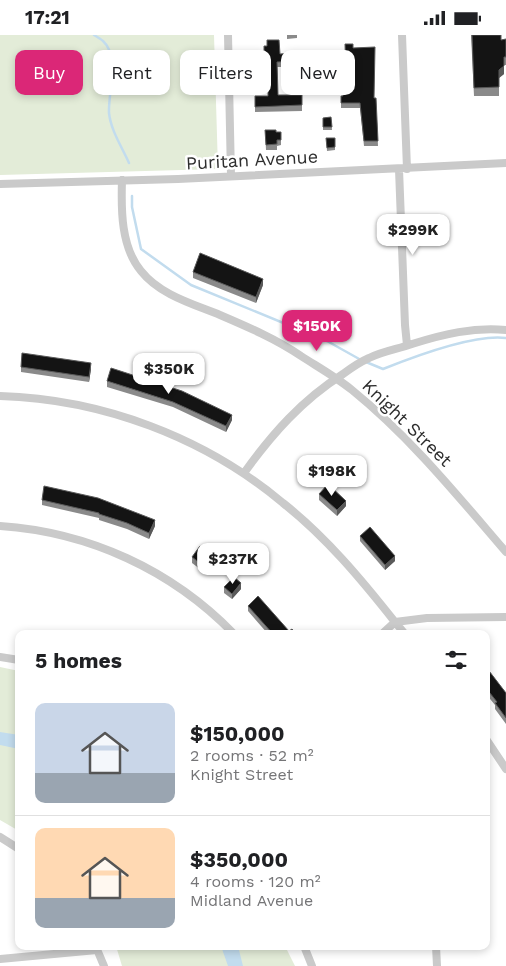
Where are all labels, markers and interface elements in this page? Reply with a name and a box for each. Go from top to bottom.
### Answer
text: 17:21 [25,6,70,29]
chip: Buy [15,50,83,95]
chip: Rent [93,50,170,95]
chip: Filters [180,50,271,95]
chip: New [281,50,355,95]
street label: Puritan Avenue [185,146,319,173]
pin: $299K [378,213,448,256]
text: $299K [388,220,438,239]
pin: $150K [282,309,352,352]
text: $150K [293,316,341,335]
pin: $350K [134,353,204,395]
text: $350K [144,359,194,378]
street label: Knight Street [358,375,457,471]
pin: $198K [297,455,367,497]
text: $198K [308,461,356,480]
pin: $237K [198,543,268,585]
text: $237K [208,549,258,568]
icon: filters [442,646,470,674]
text: 5 homes [35,648,122,673]
text: $150,000 [190,721,285,746]
icon: home [75,723,135,783]
text: 2 rooms · 52 m² [190,746,314,765]
text: Knight Street [190,765,293,784]
text: $350,000 [190,847,288,872]
icon: home [75,848,135,908]
text: 4 rooms · 120 m² [190,872,321,891]
text: Midland Avenue [190,891,313,910]

